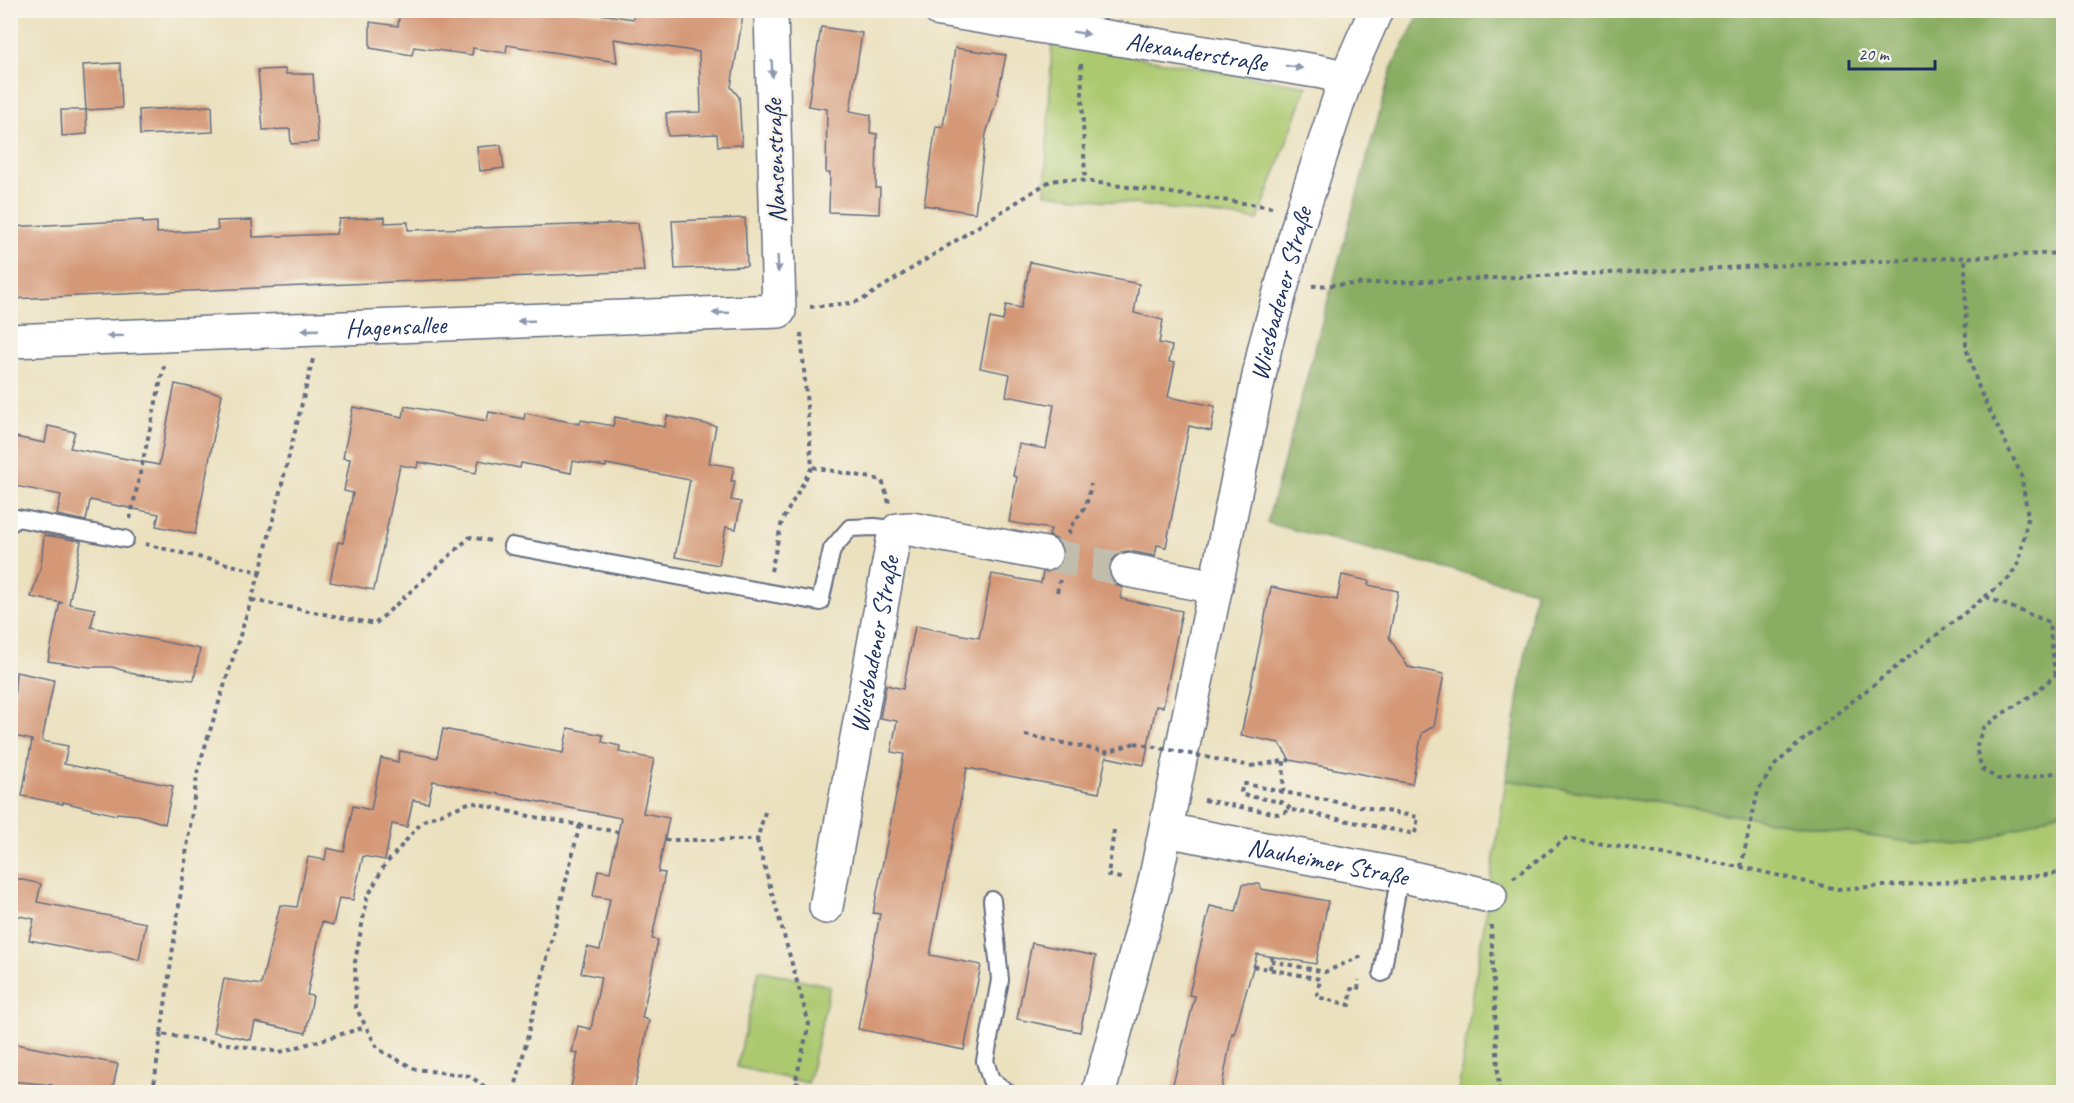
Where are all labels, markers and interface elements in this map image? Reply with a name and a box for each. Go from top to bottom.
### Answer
street label: Alexanderstraße [1124,24,1272,80]
one-way arrow [1072,29,1091,38]
scale bar [1849,33,1934,71]
text: 20 m [1858,43,1891,65]
one-way arrow [768,59,777,78]
one-way arrow [1285,63,1304,72]
street label: Nansenstraße [756,96,794,224]
street label: Wiesbadener Straße [1242,200,1320,383]
one-way arrow [773,254,783,273]
street label: Hagensallee [345,307,448,344]
one-way arrow [711,309,730,318]
one-way arrow [517,317,536,326]
one-way arrow [301,325,320,335]
one-way arrow [106,332,125,341]
street label: Wiesbadener Straße [842,551,907,735]
street label: Nauheimer Straße [1245,830,1414,893]

